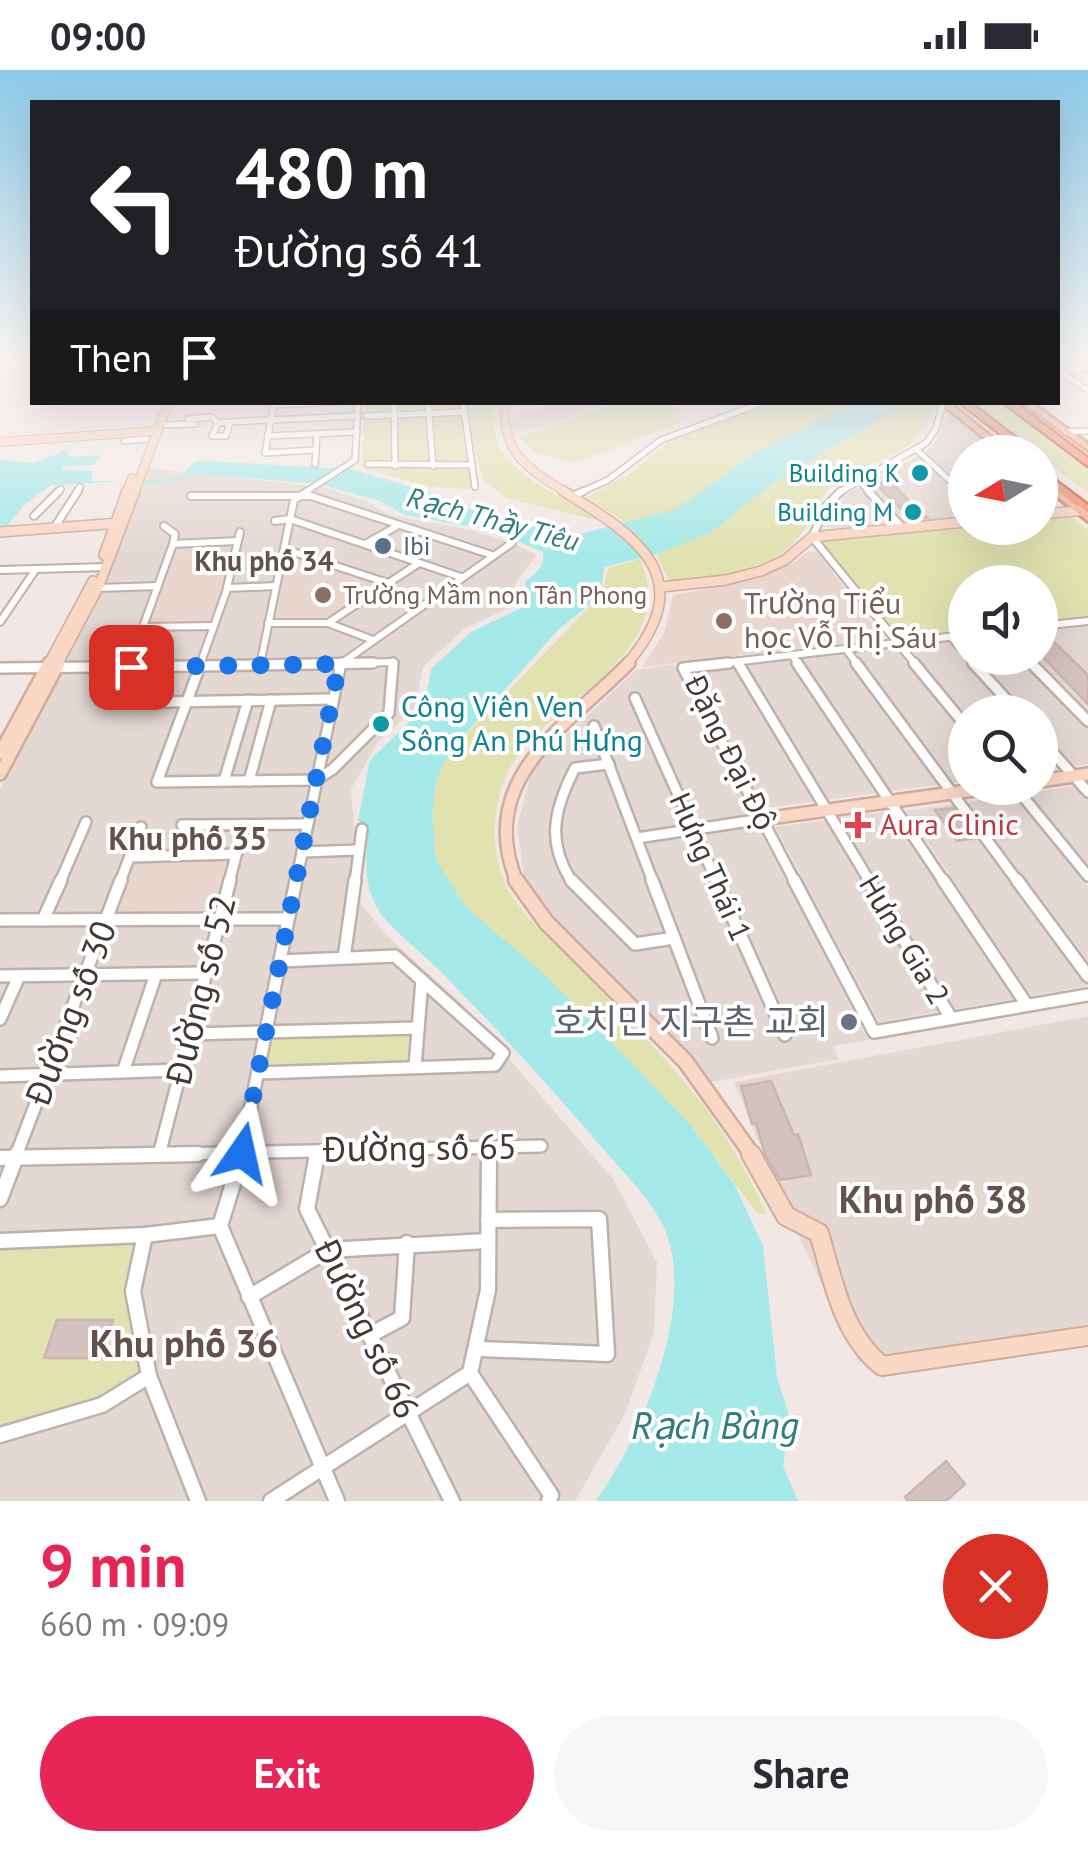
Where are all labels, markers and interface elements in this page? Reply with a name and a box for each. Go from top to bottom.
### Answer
text: 09:00 [50,11,146,60]
text: 480 m [235,127,428,217]
icon: left [70,140,200,270]
text: Đường số 41 [235,221,484,279]
icon: arrive [172,330,227,385]
text: Then [70,333,152,382]
north arrow [948,435,1058,545]
map controls [948,435,1058,805]
place label: Building K [789,457,900,489]
marker: Building K [909,462,931,484]
water label: Rạch Thầy Tiêu [403,478,583,559]
place label: Building M [777,496,893,528]
marker: Building M [902,501,924,523]
place label: Ibi [403,530,430,562]
marker: Ibi [372,535,394,557]
district label: Khu phố 34 [194,542,334,579]
button: sound [948,565,1058,675]
place label: Trường Mầm non Tân Phong [343,579,647,611]
place label: Trường Tiểu học Vỗ Thị Sáu [744,583,937,656]
marker: Trường Mầm non Tân Phong [312,584,334,606]
marker: Trường Tiểu học Vỗ Thị Sáu [713,610,735,632]
pin [89,625,174,710]
icon: arrive [104,640,159,695]
street label: Đặng Đại Độ [677,668,786,836]
place label: Công Viên Ven Sông An Phú Hưng [401,686,643,759]
button: search [948,695,1058,805]
marker: Công Viên Ven Sông An Phú Hưng [370,713,392,735]
street label: Hưng Thái 1 [661,786,761,947]
place label: Aura Clinic [880,804,1019,843]
marker: Aura Clinic [845,812,871,838]
district label: Khu phố 35 [109,817,267,859]
street label: Hưng Gia 2 [851,867,959,1011]
street label: Đường số 52 [154,890,246,1090]
street label: Đường số 30 [14,914,126,1112]
place label: 호치민 지구촌 교회 [553,998,829,1044]
marker: 호치민 지구촌 교회 [838,1011,860,1033]
position arrow [190,1101,294,1205]
street label: Đường số 65 [322,1122,517,1172]
district label: Khu phố 38 [839,1174,1027,1223]
street label: Đường số 66 [304,1231,431,1426]
district label: Khu phố 36 [90,1318,278,1367]
water label: Rạch Bàng [631,1400,799,1449]
text: 9 min [40,1526,186,1604]
button: close [943,1534,1048,1639]
text: 660 m · 09:09 [40,1603,229,1645]
button: Exit [40,1716,534,1831]
button: Share [554,1716,1048,1831]

